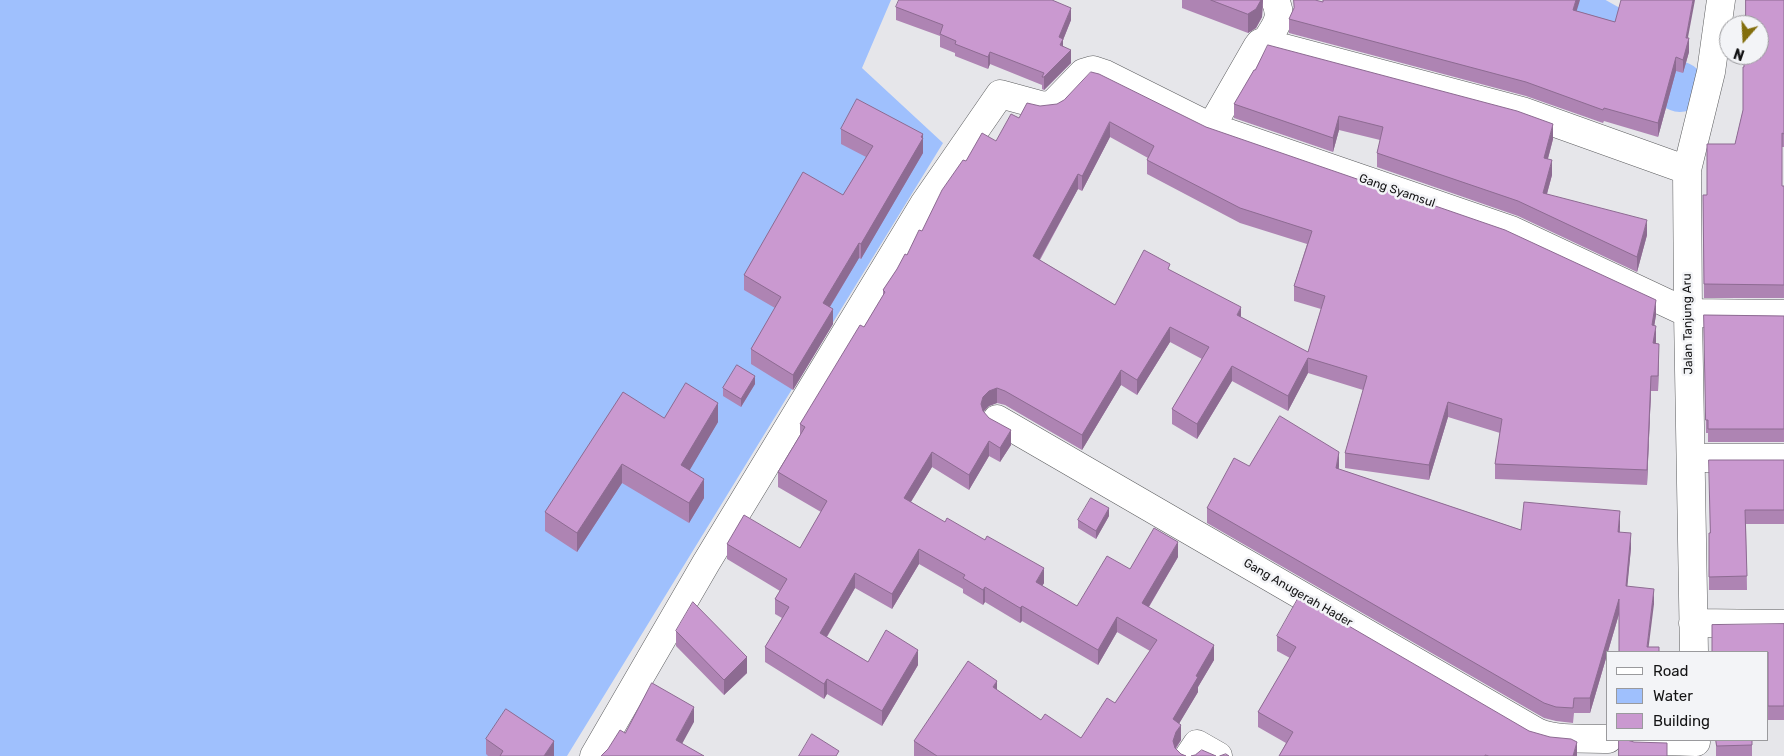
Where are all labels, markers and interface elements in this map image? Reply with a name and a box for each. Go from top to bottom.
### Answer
north arrow [1719,15,1769,65]
text: N [1732,44,1747,63]
street label: Gang Syamsul [1357,171,1437,211]
street label: Jalan Tanjung Aru [1680,273,1696,375]
street label: Gang Anugerah Hader [1241,556,1355,630]
legend [1606,651,1769,741]
text: Road [1653,662,1689,680]
text: Water [1653,687,1693,705]
text: Building [1653,712,1710,730]

